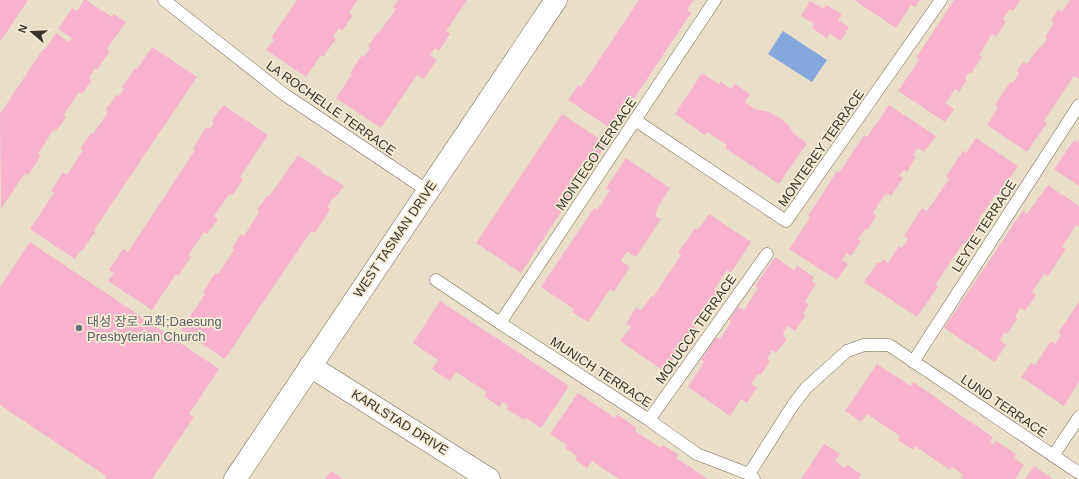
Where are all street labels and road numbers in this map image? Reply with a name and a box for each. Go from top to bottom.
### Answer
street label: LA ROCHELLE TERRACE [263,58,399,159]
street label: MONTEREY TERRACE [775,87,867,209]
street label: MONTEGO TERRACE [553,95,639,213]
street label: LEYTE TERRACE [949,177,1020,275]
street label: WEST TASMAN DRIVE [350,178,440,300]
street label: MOLUCCA TERRACE [653,271,740,386]
street label: MUNICH TERRACE [548,334,655,410]
street label: LUND TERRACE [958,372,1050,441]
street label: KARLSTAD DRIVE [349,386,451,458]

